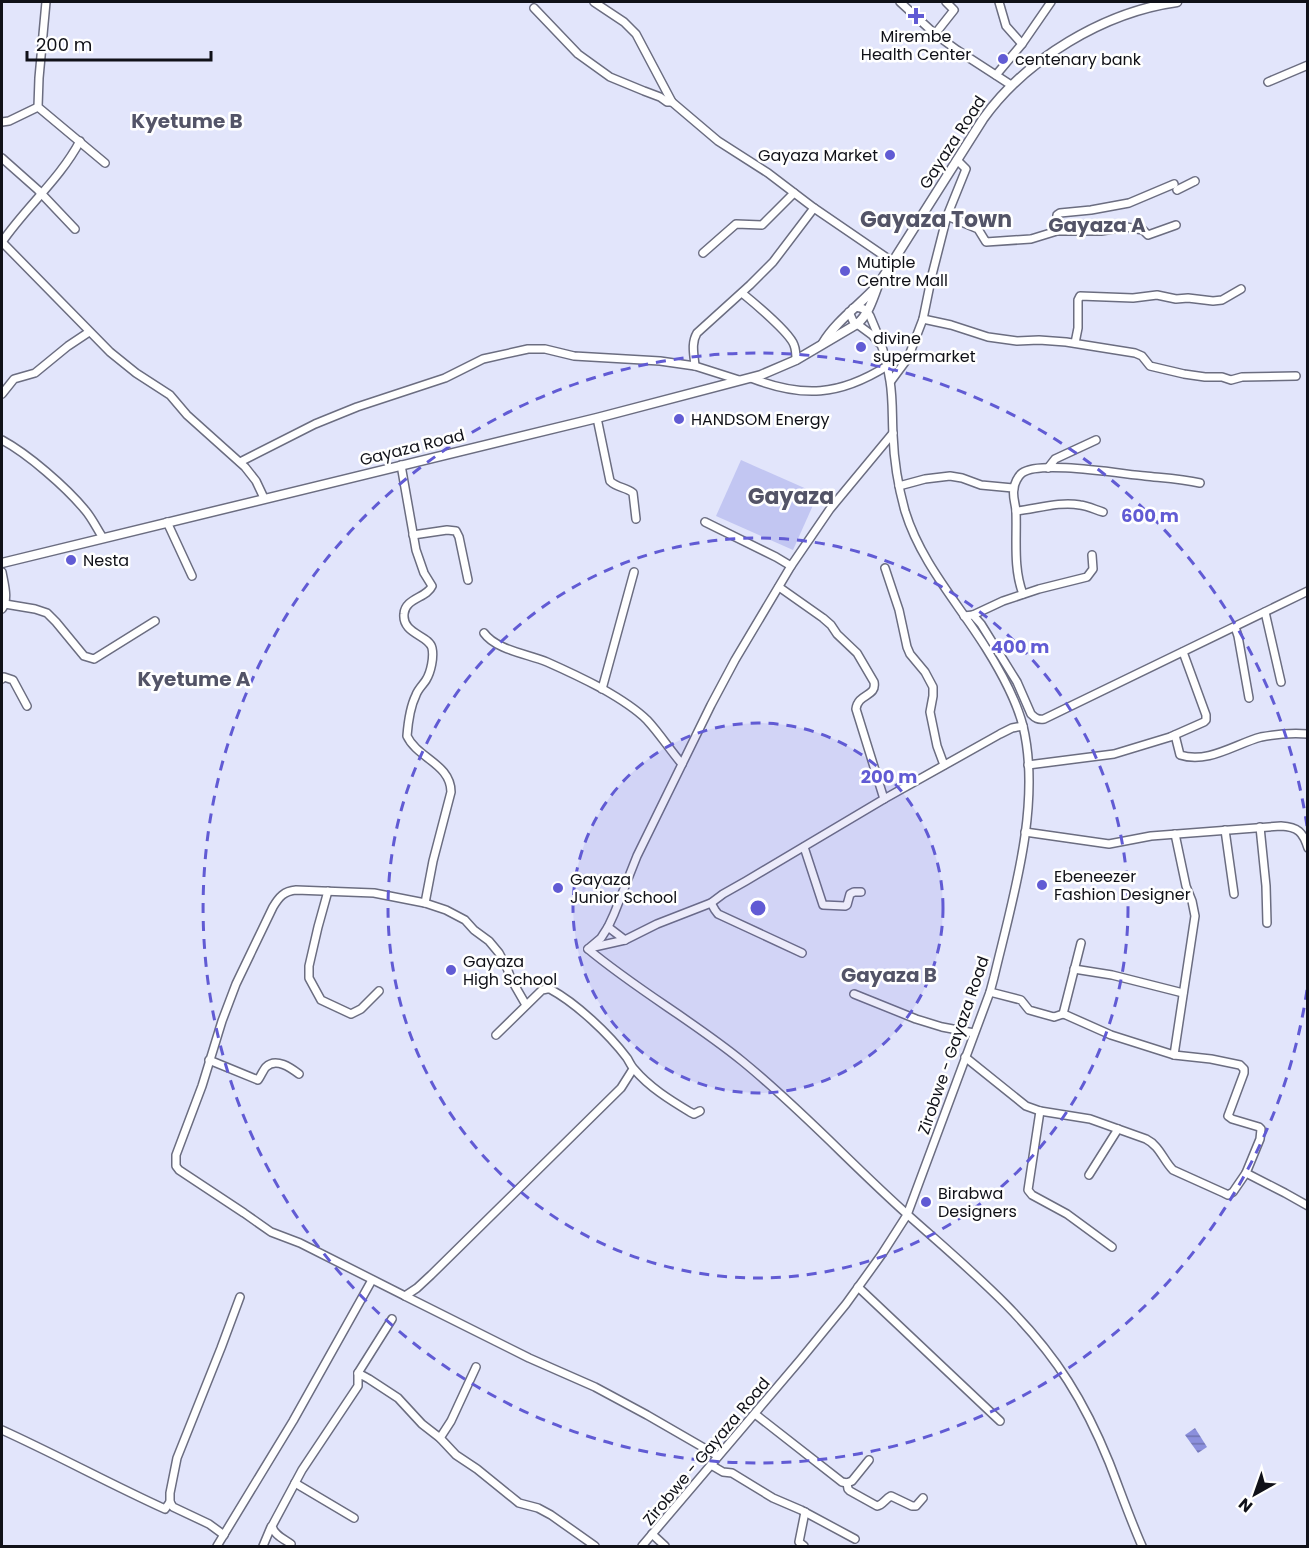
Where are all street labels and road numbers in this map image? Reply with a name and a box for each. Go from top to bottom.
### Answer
street label: Gayaza Road [914,91,991,193]
street label: Gayaza Road [357,423,467,472]
street label: Zirobwe - Gayaza Road [912,953,995,1137]
street label: Zirobwe - Gayaza Road [637,1372,775,1530]

